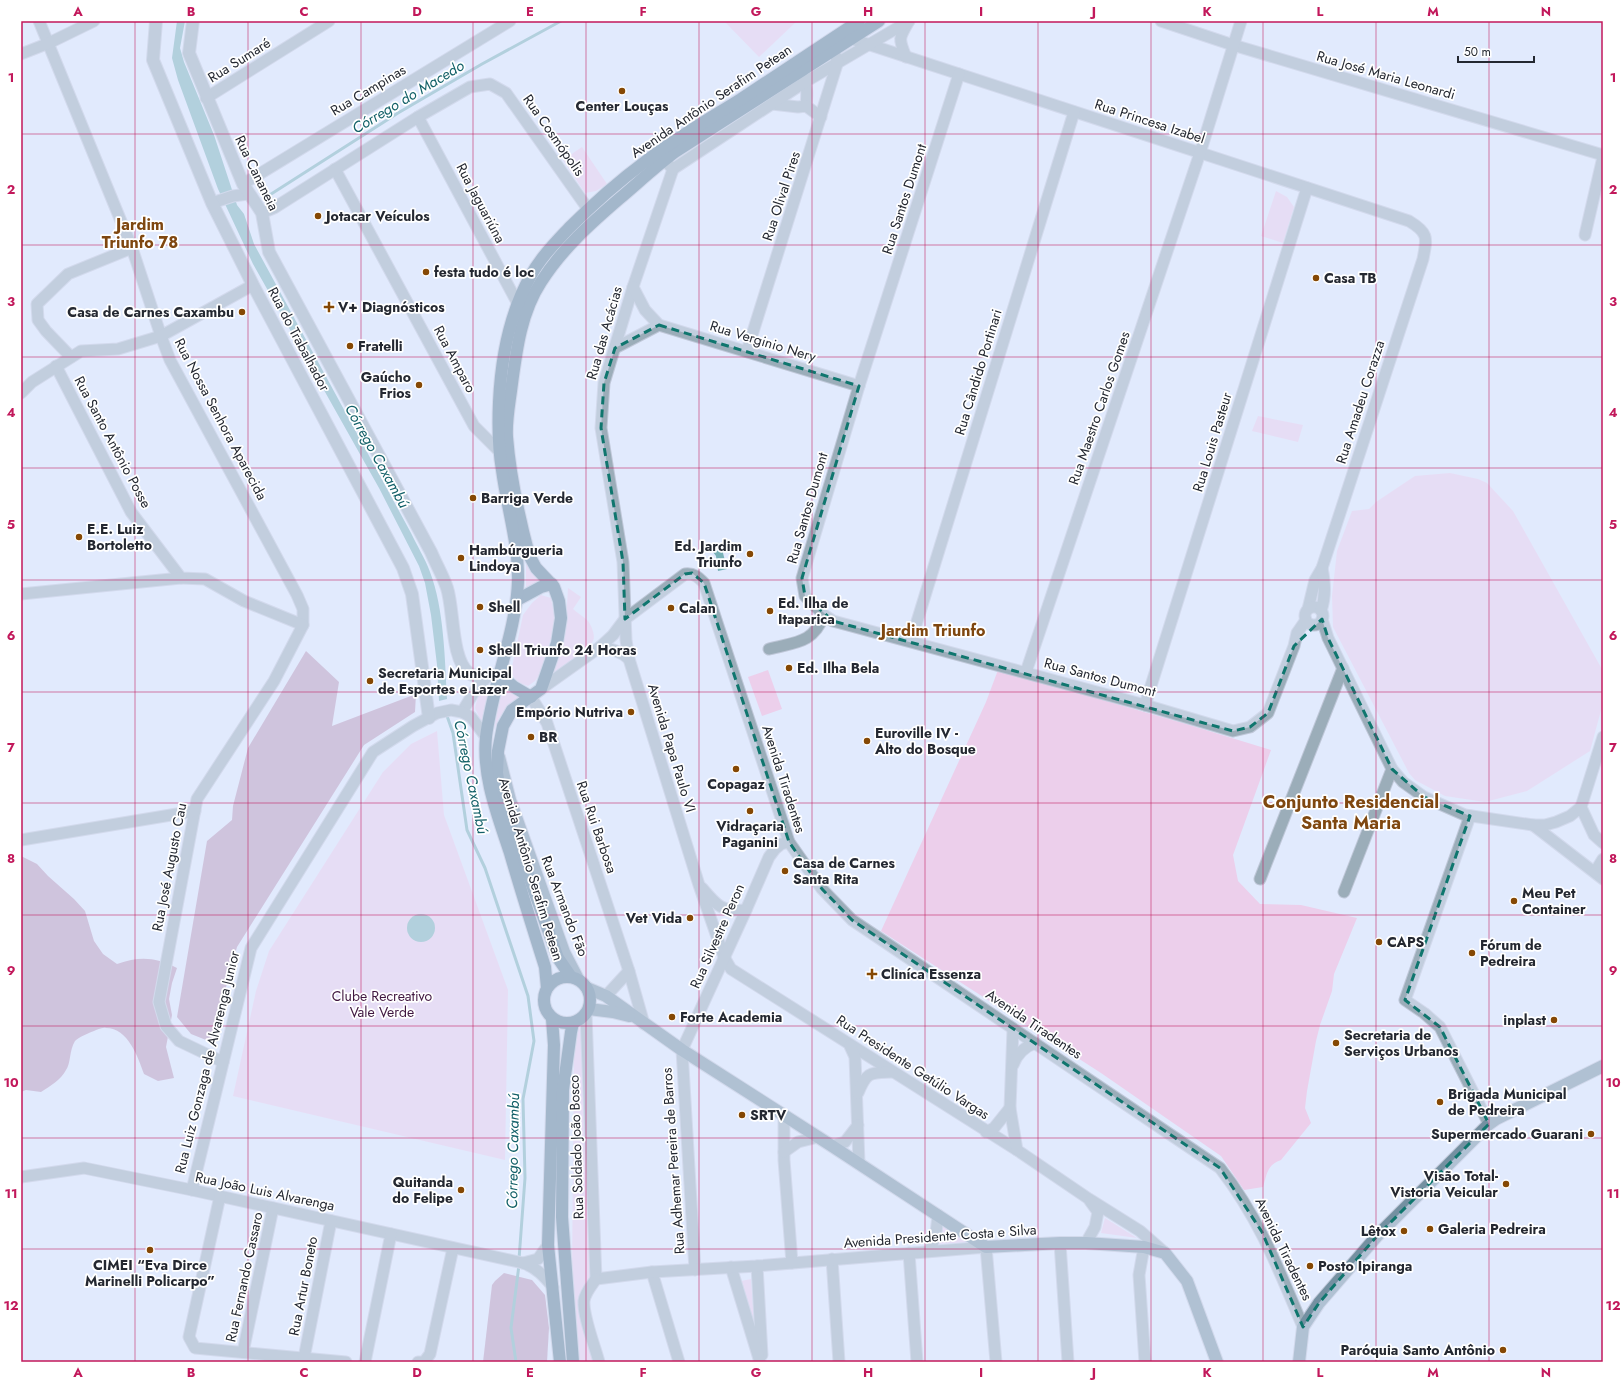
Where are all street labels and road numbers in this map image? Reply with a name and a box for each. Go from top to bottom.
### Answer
street label: Rua Sumaré [204,33,274,87]
street label: Avenida Antônio Serafim Petean [627,39,795,163]
street label: Rua José Maria Leonardi [1314,46,1458,104]
street label: Rua Campinas [327,59,410,120]
street label: Rua Cosmópolis [518,90,590,180]
street label: Rua Princesa Izabel [1092,94,1208,148]
street label: Rua Cananeia [230,132,284,214]
street label: Rua Santos Dumont [877,141,931,257]
street label: Rua Olival Pires [757,148,805,243]
street label: Rua Jaguariúna [451,159,511,247]
street label: Rua do Trabalhador [263,283,335,395]
street label: Rua das Acácias [581,284,627,382]
street label: Rua Cândido Portinari [949,307,1007,437]
street label: Rua Verginio Nery [708,315,819,367]
street label: Rua Amparo [429,322,481,396]
street label: Rua Maestro Carlos Gomes [1063,328,1135,487]
street label: Rua Nossa Senhora Aparecida [170,335,272,503]
street label: Rua Amadeu Corazza [1331,338,1389,466]
street label: Rua Santo Antônio Posse [70,372,156,512]
street label: Rua Louis Pasteur [1187,390,1237,494]
street label: Rua Santos Dumont [782,449,833,566]
street label: Rua Santos Dumont [1042,652,1159,702]
street label: Avenida Papa Paulo VI [643,681,701,815]
street label: Avenida Tiradentes [757,723,811,836]
street label: Avenida Antônio Serafim Petean [494,775,568,963]
street label: Rua Rui Barbosa [572,778,622,876]
street label: Rua José Augusto Cau [147,801,191,933]
street label: Rua Armando Fão [537,853,594,960]
street label: Rua Silvestre Peron [685,880,749,992]
street label: Rua Luiz Gonzaga de Alvarenga Junior [170,948,244,1175]
street label: Avenida Tiradentes [982,984,1086,1064]
street label: Rua Presidente Getúlio Vargas [833,1010,994,1124]
street label: Rua Adhemar Pereira de Barros [656,1067,689,1255]
street label: Rua Soldado João Bosco [563,1074,589,1219]
street label: Rua João Luis Alvarenga [194,1166,336,1216]
street label: Avenida Tiradentes [1250,1194,1318,1304]
street label: Rua Fernando Cassaro [220,1210,268,1344]
street label: Avenida Presidente Costa e Silva [843,1219,1037,1253]
street label: Rua Artur Boneto [284,1234,323,1337]

